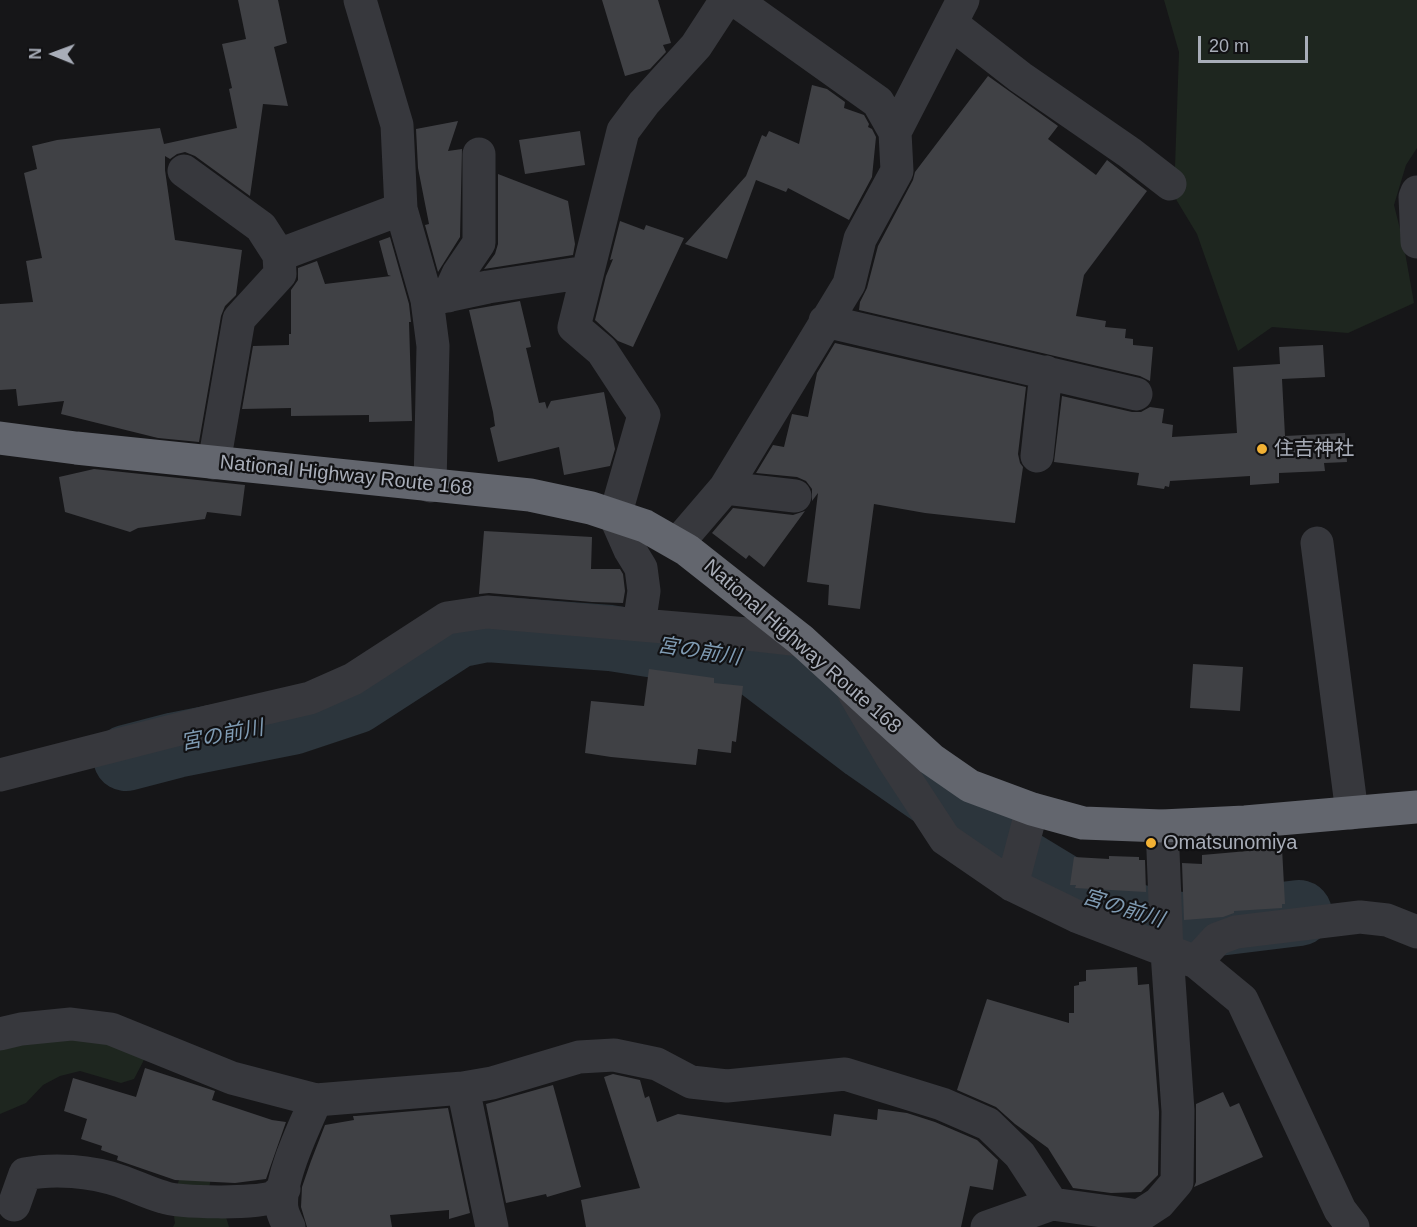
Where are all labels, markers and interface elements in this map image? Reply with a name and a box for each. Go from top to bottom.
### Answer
north arrow [24,24,84,84]
scale bar [1201,24,1310,62]
text: 20 m [1209,36,1249,56]
text: N [27,48,44,60]
place label: 住吉神社 [1274,437,1354,461]
marker: 住吉神社 [1255,442,1269,456]
street label: National Highway Route 168 [219,451,473,501]
street label: National Highway Route 168 [698,555,906,739]
water label: 宮の前川 [656,633,742,671]
water label: 宮の前川 [178,716,266,756]
place label: Omatsunomiya [1163,831,1297,855]
marker: Omatsunomiya [1144,836,1158,850]
water label: 宮の前川 [1079,885,1167,933]

